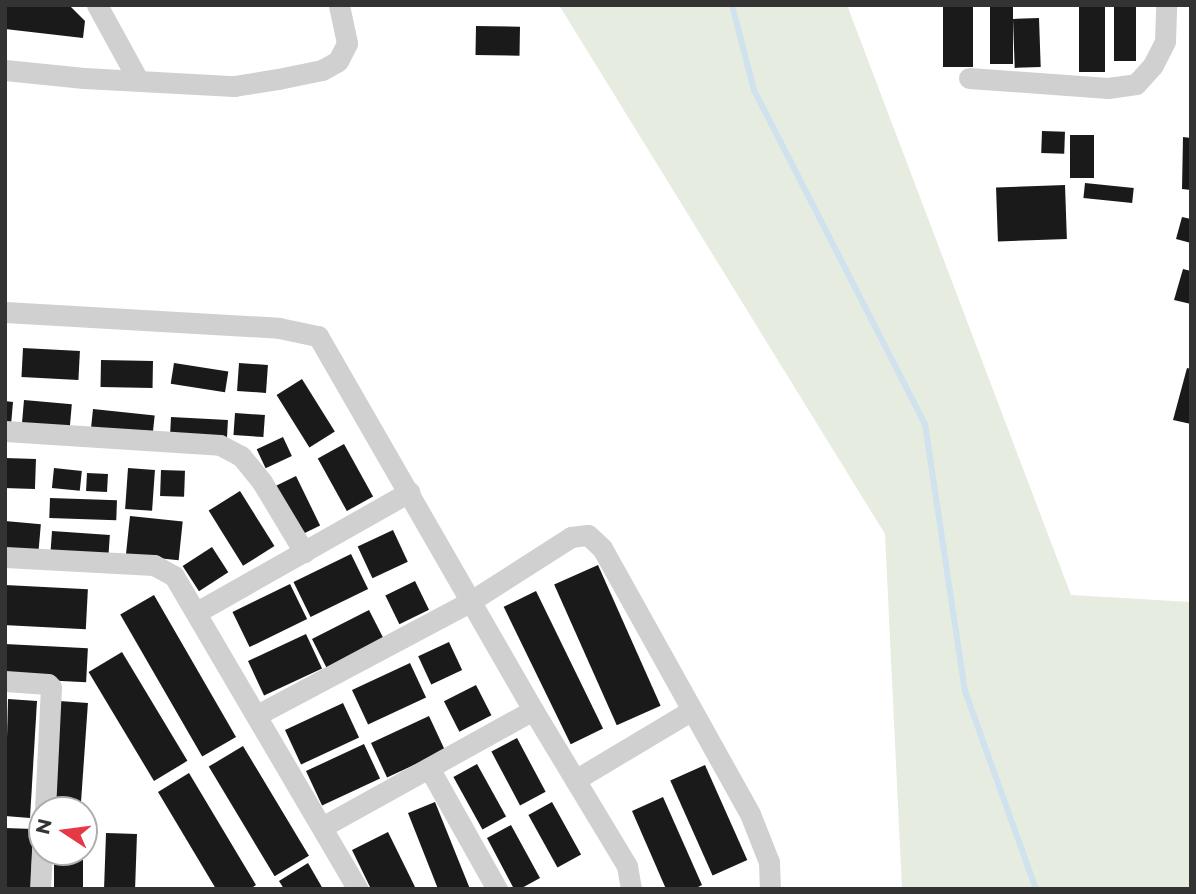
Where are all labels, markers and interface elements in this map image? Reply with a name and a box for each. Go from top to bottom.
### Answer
north arrow [28,796,98,866]
text: N [31,817,57,837]

